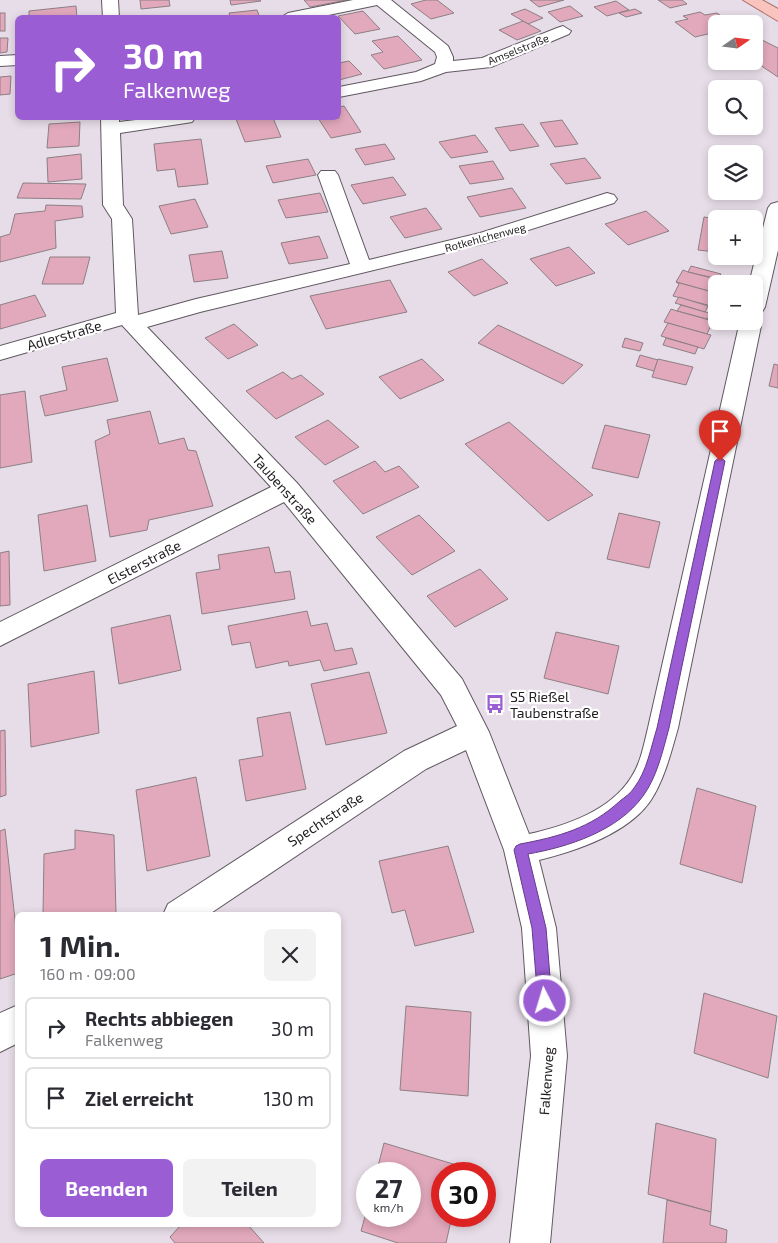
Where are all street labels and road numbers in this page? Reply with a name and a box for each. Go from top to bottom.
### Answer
street label: Amselstraße [486,31,551,67]
street label: Rotkehlchenweg [443,220,527,254]
street label: Adlerstraße [25,316,103,354]
street label: Taubenstraße [249,450,321,528]
street label: Elsterstraße [104,536,184,588]
street label: Spechtstraße [284,788,366,850]
street label: Falkenweg [535,1046,557,1116]

